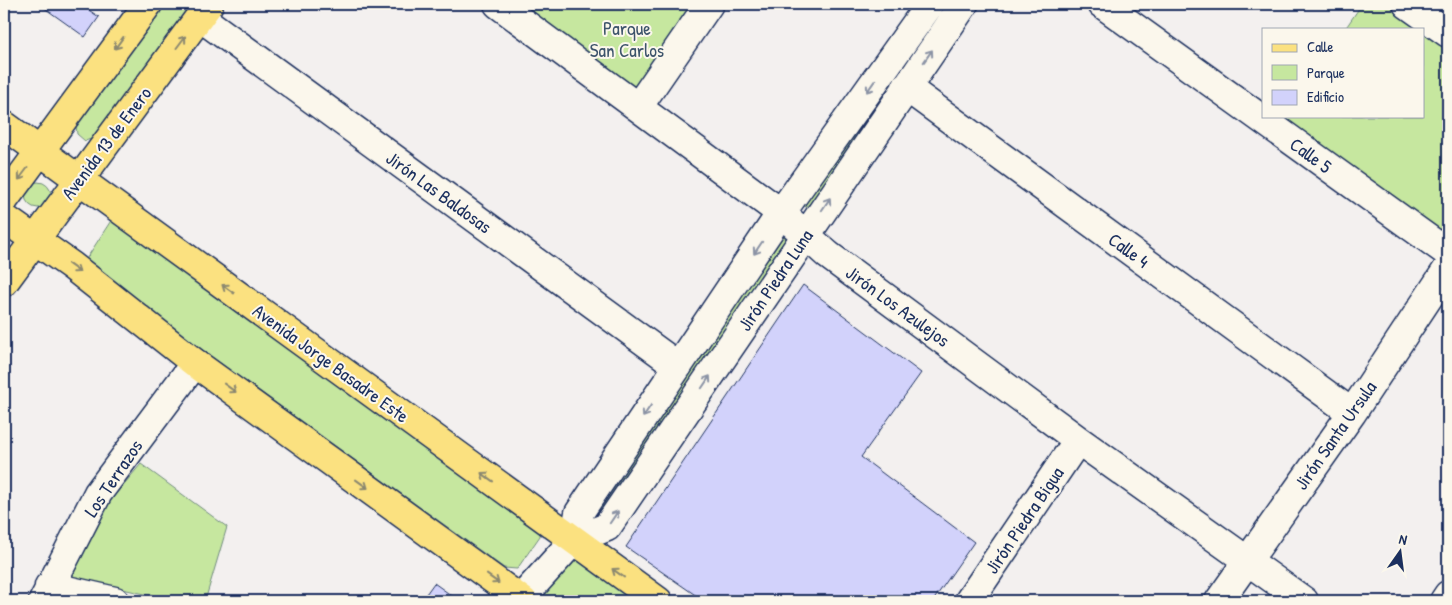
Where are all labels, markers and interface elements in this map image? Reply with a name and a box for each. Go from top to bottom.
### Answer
park label: Parque San Carlos [590,15,664,63]
legend [1262,28,1424,118]
one-way arrow [176,35,186,49]
one-way arrow [114,36,124,50]
text: Calle [1307,36,1334,57]
one-way arrow [923,49,933,63]
text: Parque [1307,62,1345,83]
one-way arrow [866,79,877,92]
street label: Avenida 13 de Enero [55,81,157,205]
text: Edificio [1307,86,1344,107]
street label: Calle 5 [1285,131,1337,179]
street label: Jirón Las Baldosas [381,145,497,239]
one-way arrow [18,167,28,181]
one-way arrow [821,198,831,212]
street label: Jirón Piedra Luna [731,224,819,336]
street label: Calle 4 [1103,226,1155,274]
one-way arrow [753,241,763,255]
street label: Jirón Los Azulejos [841,259,955,353]
one-way arrow [67,263,81,273]
one-way arrow [221,284,235,294]
street label: Avenida Jorge Basadre Este [248,297,415,429]
street label: Jirón Santa Ursula [1288,375,1383,495]
one-way arrow [701,376,711,390]
one-way arrow [223,383,237,393]
one-way arrow [642,404,652,418]
street label: Los Terrazos [78,434,148,522]
street label: Jirón Piedra Bigua [979,461,1070,579]
one-way arrow [480,472,494,482]
one-way arrow [355,479,369,489]
one-way arrow [609,510,620,524]
north arrow [1374,528,1424,578]
text: N [1397,529,1410,549]
one-way arrow [612,568,626,578]
one-way arrow [486,574,499,585]

